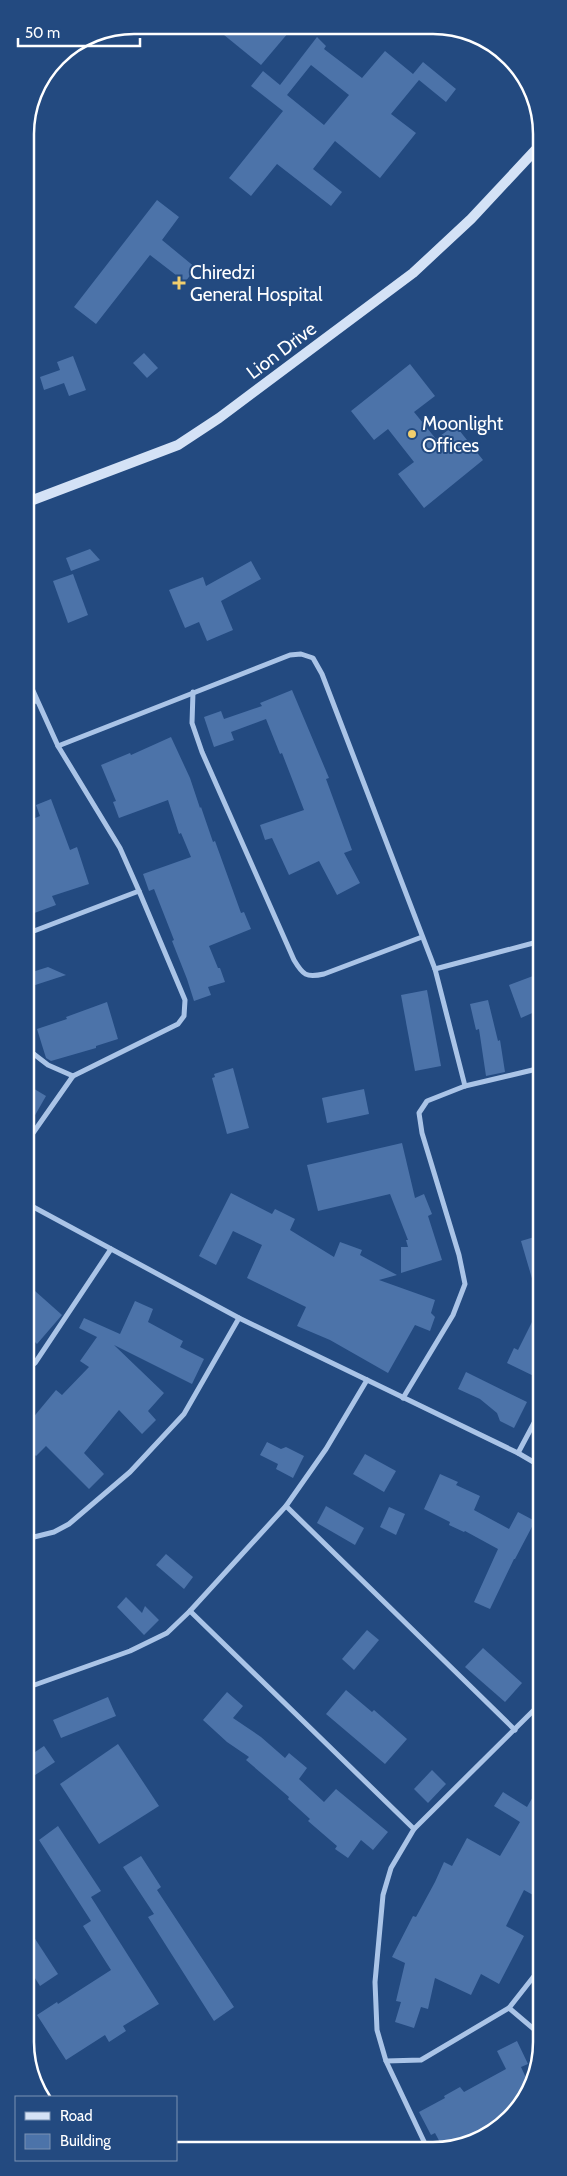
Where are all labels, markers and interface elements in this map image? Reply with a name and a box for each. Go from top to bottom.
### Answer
scale bar [18,15,140,47]
text: 50 m [25,24,60,42]
place label: Chiredzi General Hospital [190,261,323,306]
marker: Chiredzi General Hospital [172,276,186,290]
street label: Lion Drive [242,317,321,384]
place label: Moonlight Offices [422,412,504,457]
marker: Moonlight Offices [406,428,418,440]
legend [15,2096,178,2161]
text: Road [60,2107,93,2125]
text: Building [60,2132,111,2150]

